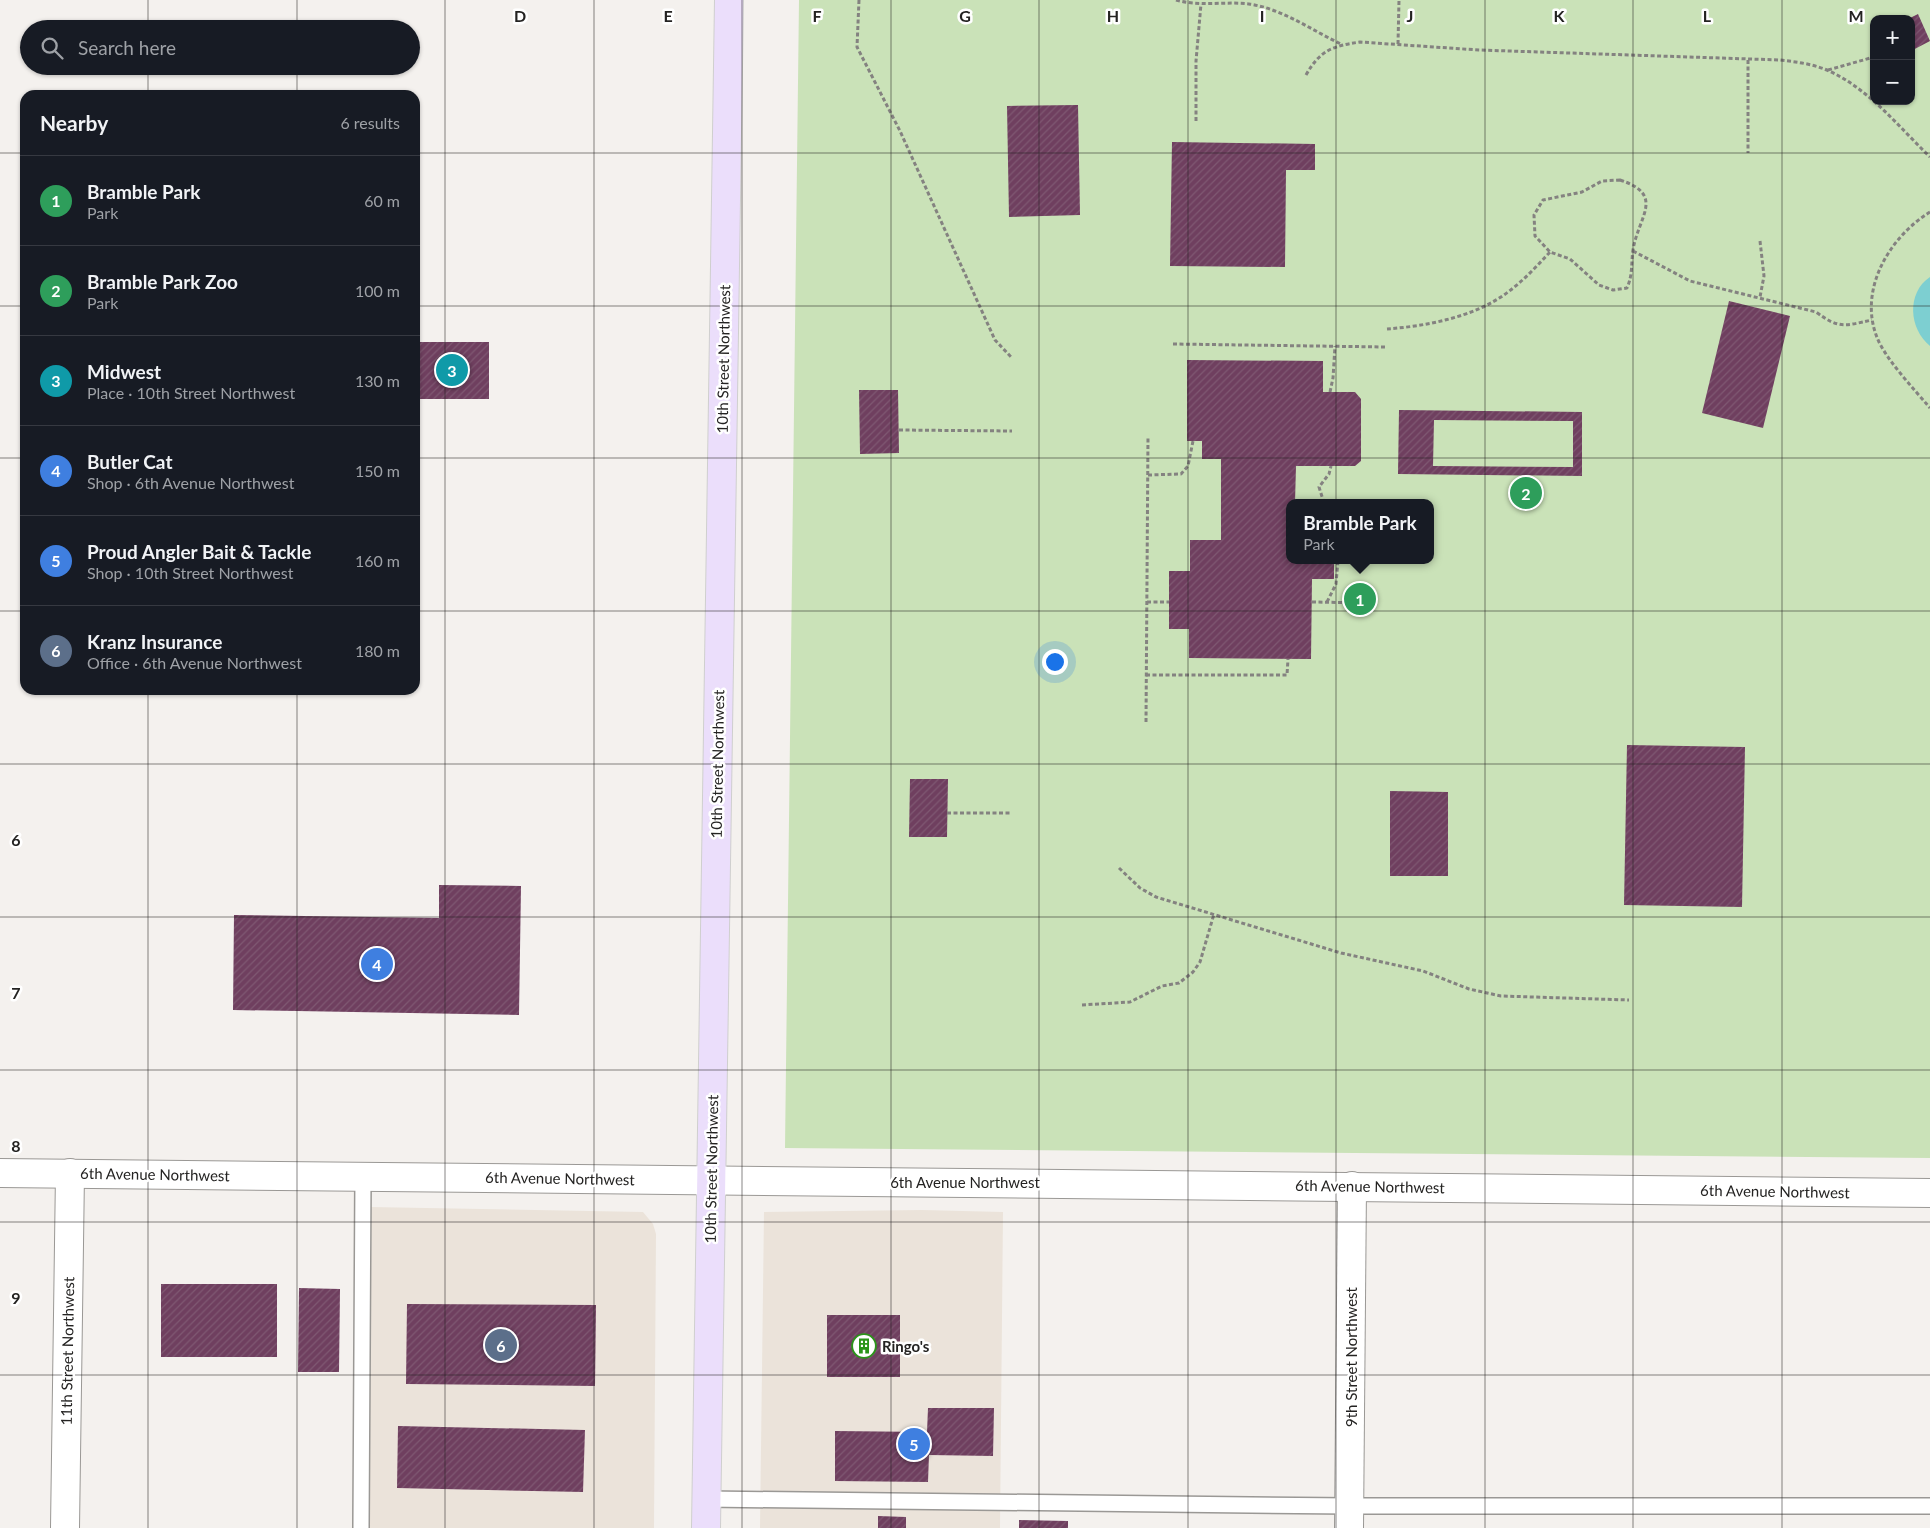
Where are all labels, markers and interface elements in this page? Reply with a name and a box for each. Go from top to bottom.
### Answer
text: D [514,6,526,25]
text: E [663,6,673,25]
text: F [812,6,822,25]
text: G [959,6,971,25]
text: H [1107,6,1119,25]
text: I [1260,6,1264,25]
text: J [1407,6,1413,25]
text: K [1554,6,1566,25]
text: L [1703,6,1712,25]
text: M [1848,6,1864,25]
map controls [1870,15,1915,105]
button: + [1870,15,1915,60]
search box [20,20,420,75]
icon: search [38,34,66,62]
text: Search here [78,36,176,59]
button: − [1870,60,1915,105]
text: Nearby [40,110,108,135]
text: 6 results [340,113,400,132]
text: Bramble Park [87,180,200,203]
text: 1 [51,191,61,210]
text: 60 m [364,191,400,210]
text: Park [87,203,118,222]
text: Bramble Park Zoo [87,270,238,293]
text: 2 [51,281,61,300]
text: 100 m [355,281,400,300]
street label: 10th Street Northwest [713,284,733,433]
text: Park [87,293,118,312]
pin: 3 [436,351,468,389]
text: Midwest [87,360,161,383]
text: 3 [51,371,61,390]
text: 130 m [355,371,400,390]
text: Place · 10th Street Northwest [87,383,295,402]
text: Butler Cat [87,450,172,473]
text: 4 [51,461,61,480]
text: 150 m [355,461,400,480]
text: Shop · 6th Avenue Northwest [87,473,295,492]
pin: 2 [1510,474,1542,512]
popup [1286,499,1434,564]
text: Bramble Park [1303,511,1417,534]
text: Park [1303,534,1335,553]
text: Proud Angler Bait & Tackle [87,540,311,563]
text: 5 [51,551,61,570]
text: 160 m [355,551,400,570]
text: Shop · 10th Street Northwest [87,563,293,582]
pin: 1 [1344,580,1376,618]
text: Kranz Insurance [87,630,222,653]
text: 6 [51,641,61,660]
text: 180 m [355,641,400,660]
your location [1042,649,1068,675]
text: Office · 6th Avenue Northwest [87,653,302,672]
street label: 10th Street Northwest [707,689,727,838]
text: 6 [11,830,21,849]
pin: 4 [361,945,393,983]
text: 7 [11,983,21,1002]
street label: 10th Street Northwest [701,1094,721,1243]
text: 8 [11,1136,21,1155]
street label: 6th Avenue Northwest [80,1164,231,1184]
street label: 6th Avenue Northwest [485,1168,636,1188]
street label: 6th Avenue Northwest [890,1173,1040,1191]
street label: 6th Avenue Northwest [1295,1176,1446,1196]
street label: 6th Avenue Northwest [1700,1181,1851,1201]
street label: 11th Street Northwest [57,1276,77,1425]
street label: 9th Street Northwest [1342,1286,1360,1427]
text: 9 [11,1288,21,1307]
pin: 6 [485,1326,517,1364]
building icon: Ringo's [851,1333,877,1359]
place label: Ringo's [882,1337,930,1355]
pin: 5 [898,1425,930,1463]

